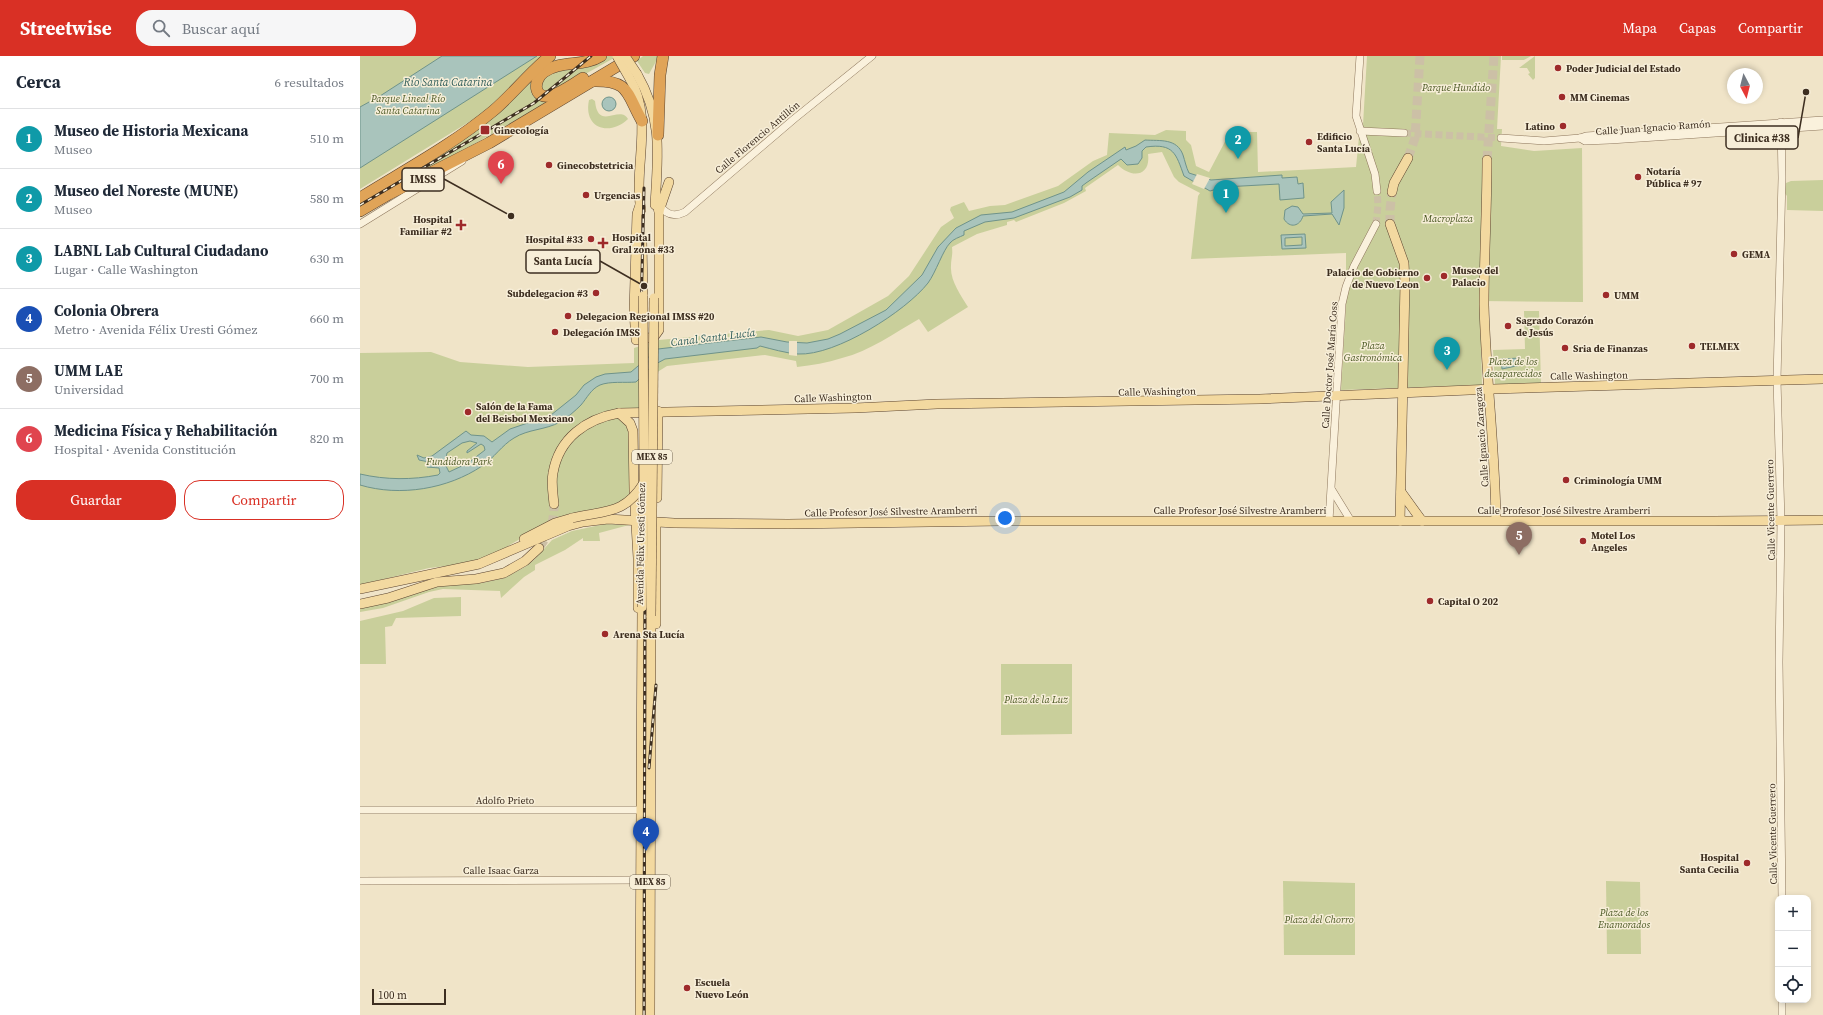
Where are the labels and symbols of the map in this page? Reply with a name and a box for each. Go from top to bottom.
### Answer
place label: Poder Judicial del Estado [1566,62,1681,75]
marker: Poder Judicial del Estado [1553,63,1563,73]
north arrow [1727,68,1763,104]
water label: Río Santa Catarina [403,75,493,90]
park label: Parque Hundido [1421,81,1490,94]
place label: MM Cinemas [1570,91,1630,104]
park label: Parque Lineal Río Santa Catarina [370,92,445,117]
marker: MM Cinemas [1557,92,1567,102]
street label: Calle Florencio Antillón [712,98,802,177]
street label: Calle Juan Ignacio Ramón [1595,117,1711,138]
place label: Latino [1525,120,1555,133]
marker: Latino [1558,121,1568,131]
marker: Ginecología [479,124,491,136]
place label: Ginecología [494,124,549,137]
pin: 2 [1225,126,1251,159]
callout: Clinica #38 [1726,126,1798,149]
place label: Edificio Santa Lucía [1317,130,1371,155]
text: Clinica #38 [1734,131,1790,146]
marker: Edificio Santa Lucía [1304,137,1314,147]
pin: 6 [488,151,514,184]
place label: Ginecobstetricia [557,159,634,172]
marker: Ginecobstetricia [544,160,554,170]
place label: Notaría Pública # 97 [1646,165,1702,190]
callout: IMSS [402,168,444,191]
text: IMSS [410,172,436,187]
marker: Notaría Pública # 97 [1633,172,1643,182]
pin: 1 [1213,180,1239,213]
place label: Urgencias [594,189,641,202]
marker: Urgencias [581,190,591,200]
park label: Macroplaza [1422,212,1474,225]
place label: Hospital Familiar #2 [400,213,453,238]
marker: Hospital Familiar #2 [455,219,467,231]
place label: Hospital Gral zona #33 [612,231,675,256]
place label: Hospital #33 [525,233,584,246]
marker: Hospital #33 [586,234,596,244]
marker: Hospital Gral zona #33 [597,237,609,249]
place label: GEMA [1742,248,1771,261]
marker: GEMA [1729,249,1739,259]
callout: Santa Lucía [526,250,600,273]
text: Santa Lucía [534,254,592,269]
place label: Museo del Palacio [1452,264,1498,289]
place label: Palacio de Gobierno de Nuevo Leon [1327,266,1419,291]
marker: Museo del Palacio [1439,271,1449,281]
marker: Palacio de Gobierno de Nuevo Leon [1422,273,1432,283]
place label: Subdelegacion #3 [507,287,589,300]
marker: Subdelegacion #3 [591,288,601,298]
place label: UMM [1614,289,1639,302]
marker: UMM [1601,290,1611,300]
street label: Calle Doctor José María Coss [1319,301,1340,429]
place label: Delegacion Regional IMSS #20 [576,310,715,323]
marker: Delegacion Regional IMSS #20 [563,311,573,321]
place label: Sagrado Corazón de Jesús [1516,314,1594,339]
marker: Sagrado Corazón de Jesús [1503,321,1513,331]
water label: Canal Santa Lucía [670,325,756,350]
place label: Delegación IMSS [563,326,641,339]
marker: Delegación IMSS [550,327,560,337]
pin: 3 [1434,337,1460,370]
park label: Plaza Gastronómica [1344,339,1403,364]
place label: TELMEX [1700,340,1740,353]
marker: TELMEX [1687,341,1697,351]
place label: Sria de Finanzas [1573,342,1648,355]
marker: Sria de Finanzas [1560,343,1570,353]
park label: Plaza de los desaparecidos [1484,355,1542,380]
street label: Calle Washington [1550,368,1628,383]
street label: Calle Washington [1118,384,1196,399]
street label: Calle Ignacio Zaragoza [1471,386,1491,487]
street label: Calle Washington [794,390,872,405]
place label: Salón de la Fama del Beisbol Mexicano [476,400,574,425]
marker: Salón de la Fama del Beisbol Mexicano [463,407,473,417]
road number: MEX 85 [632,450,672,464]
park label: Fundidora Park [425,455,492,468]
street label: Calle Vicente Guerrero [1763,459,1778,561]
place label: Criminología UMM [1574,474,1662,487]
marker: Criminología UMM [1561,475,1571,485]
street label: Avenida Félix Uresti Gómez [633,482,648,605]
street label: Calle Profesor José Silvestre Aramberri [804,503,978,520]
street label: Calle Profesor José Silvestre Aramberri [1153,504,1327,517]
street label: Calle Profesor José Silvestre Aramberri [1477,504,1651,517]
your location [995,508,1015,528]
pin: 5 [1506,522,1532,555]
place label: Motel Los Angeles [1591,529,1636,554]
marker: Motel Los Angeles [1578,536,1588,546]
place label: Capital O 202 [1438,595,1499,608]
marker: Capital O 202 [1425,596,1435,606]
place label: Arena Sta Lucía [613,628,685,641]
marker: Arena Sta Lucía [600,629,610,639]
park label: Plaza de la Luz [1003,693,1068,706]
street label: Calle Vicente Guerrero [1765,783,1780,885]
street label: Adolfo Prieto [476,794,535,807]
pin: 4 [633,818,659,851]
place label: Hospital Santa Cecilia [1680,851,1740,876]
marker: Hospital Santa Cecilia [1742,858,1752,868]
street label: Calle Isaac Garza [463,864,540,877]
road number: MEX 85 [630,875,670,889]
park label: Plaza de los Enamorados [1597,906,1650,931]
park label: Plaza del Chorro [1283,913,1354,926]
place label: Escuela Nuevo León [695,976,749,1001]
marker: Escuela Nuevo León [682,983,692,993]
scale bar [372,987,446,1006]

